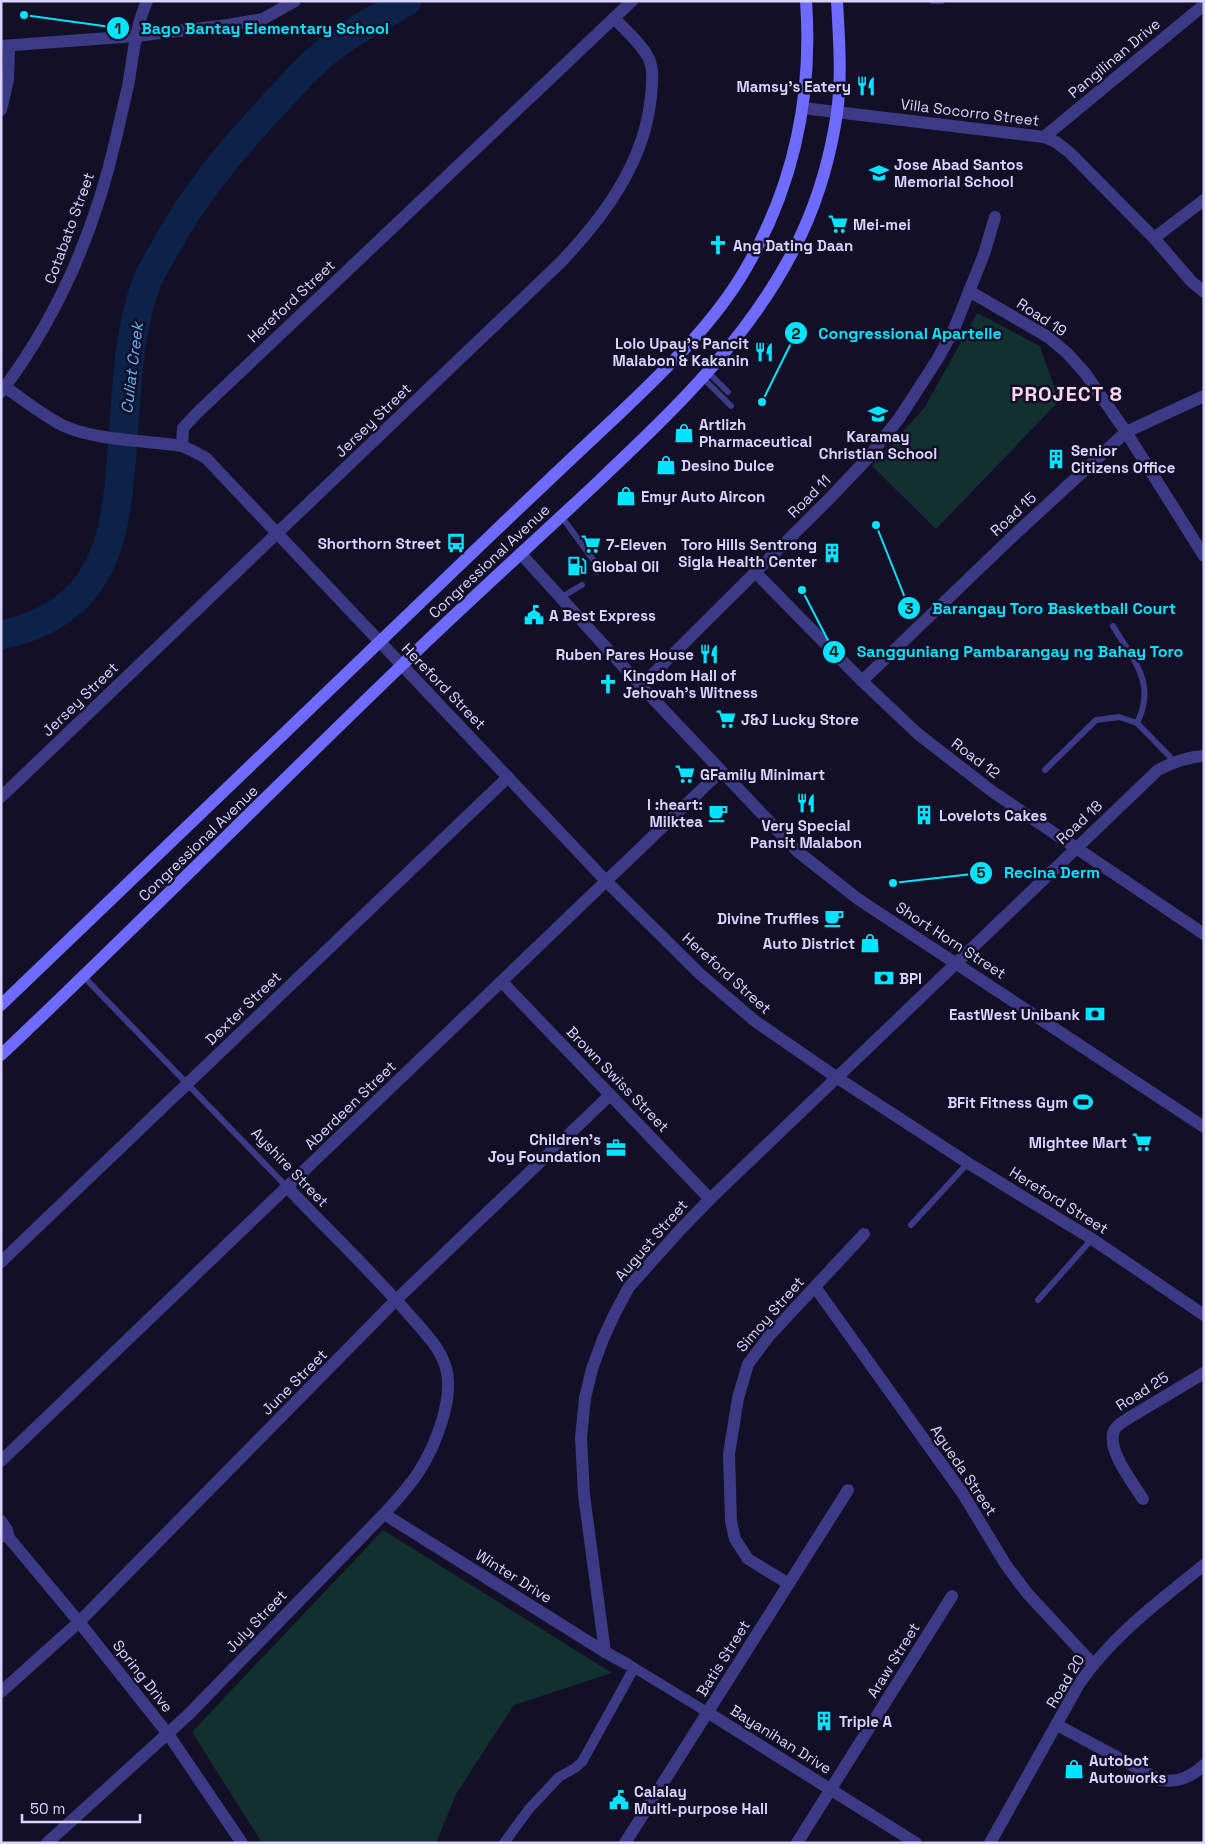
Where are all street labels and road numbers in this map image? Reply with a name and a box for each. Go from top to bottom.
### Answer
street label: Pangilinan Drive [1064,14,1164,102]
street label: Villa Socorro Street [900,94,1040,130]
street label: Cotabato Street [40,169,98,286]
street label: Hereford Street [243,255,339,346]
street label: Road 19 [1013,294,1071,340]
street label: Jersey Street [331,379,415,461]
street label: Road 11 [783,470,835,522]
street label: Road 15 [986,488,1040,540]
street label: Congressional Avenue [424,500,554,622]
street label: Hereford Street [398,639,490,733]
street label: Jersey Street [38,658,122,740]
street label: Road 12 [948,734,1004,782]
street label: Congressional Avenue [134,781,262,905]
street label: Road 18 [1052,796,1106,848]
street label: Short Horn Street [892,897,1010,983]
street label: Hereford Street [679,928,775,1018]
street label: Dexter Street [201,967,285,1049]
street label: Brown Swiss Street [563,1022,673,1136]
street label: Aberdeen Street [300,1057,400,1153]
street label: Ayshire Street [247,1123,333,1211]
street label: Hereford Street [1006,1162,1112,1238]
street label: August Street [610,1195,692,1285]
street label: Simoy Street [732,1272,808,1356]
street label: June Street [257,1345,331,1419]
street label: Road 25 [1112,1367,1172,1415]
street label: Agueda Street [927,1421,1001,1519]
street label: Winter Drive [472,1545,556,1607]
street label: July Street [221,1585,291,1656]
street label: Batis Street [692,1616,754,1700]
street label: Araw Street [862,1619,924,1701]
street label: Spring Drive [109,1636,177,1716]
street label: Road 20 [1042,1651,1088,1711]
street label: Bayanihan Drive [727,1700,835,1778]

